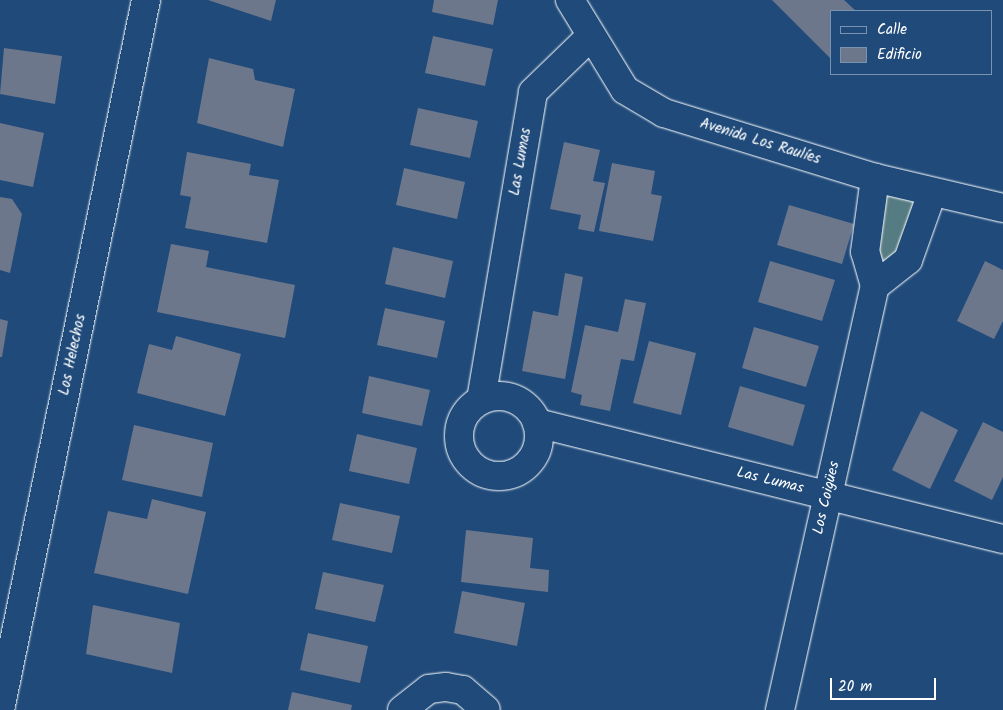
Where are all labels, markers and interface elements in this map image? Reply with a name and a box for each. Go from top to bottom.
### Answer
legend [830,10,993,75]
text: Calle [877,18,907,42]
text: Edificio [877,43,922,67]
street label: Avenida Los Raulíes [698,115,822,169]
street label: Las Lumas [506,127,536,197]
street label: Los Helechos [56,313,90,397]
street label: Los Coigües [810,460,844,536]
street label: Las Lumas [735,464,805,498]
scale bar [833,668,939,700]
text: 20 m [838,675,872,699]

